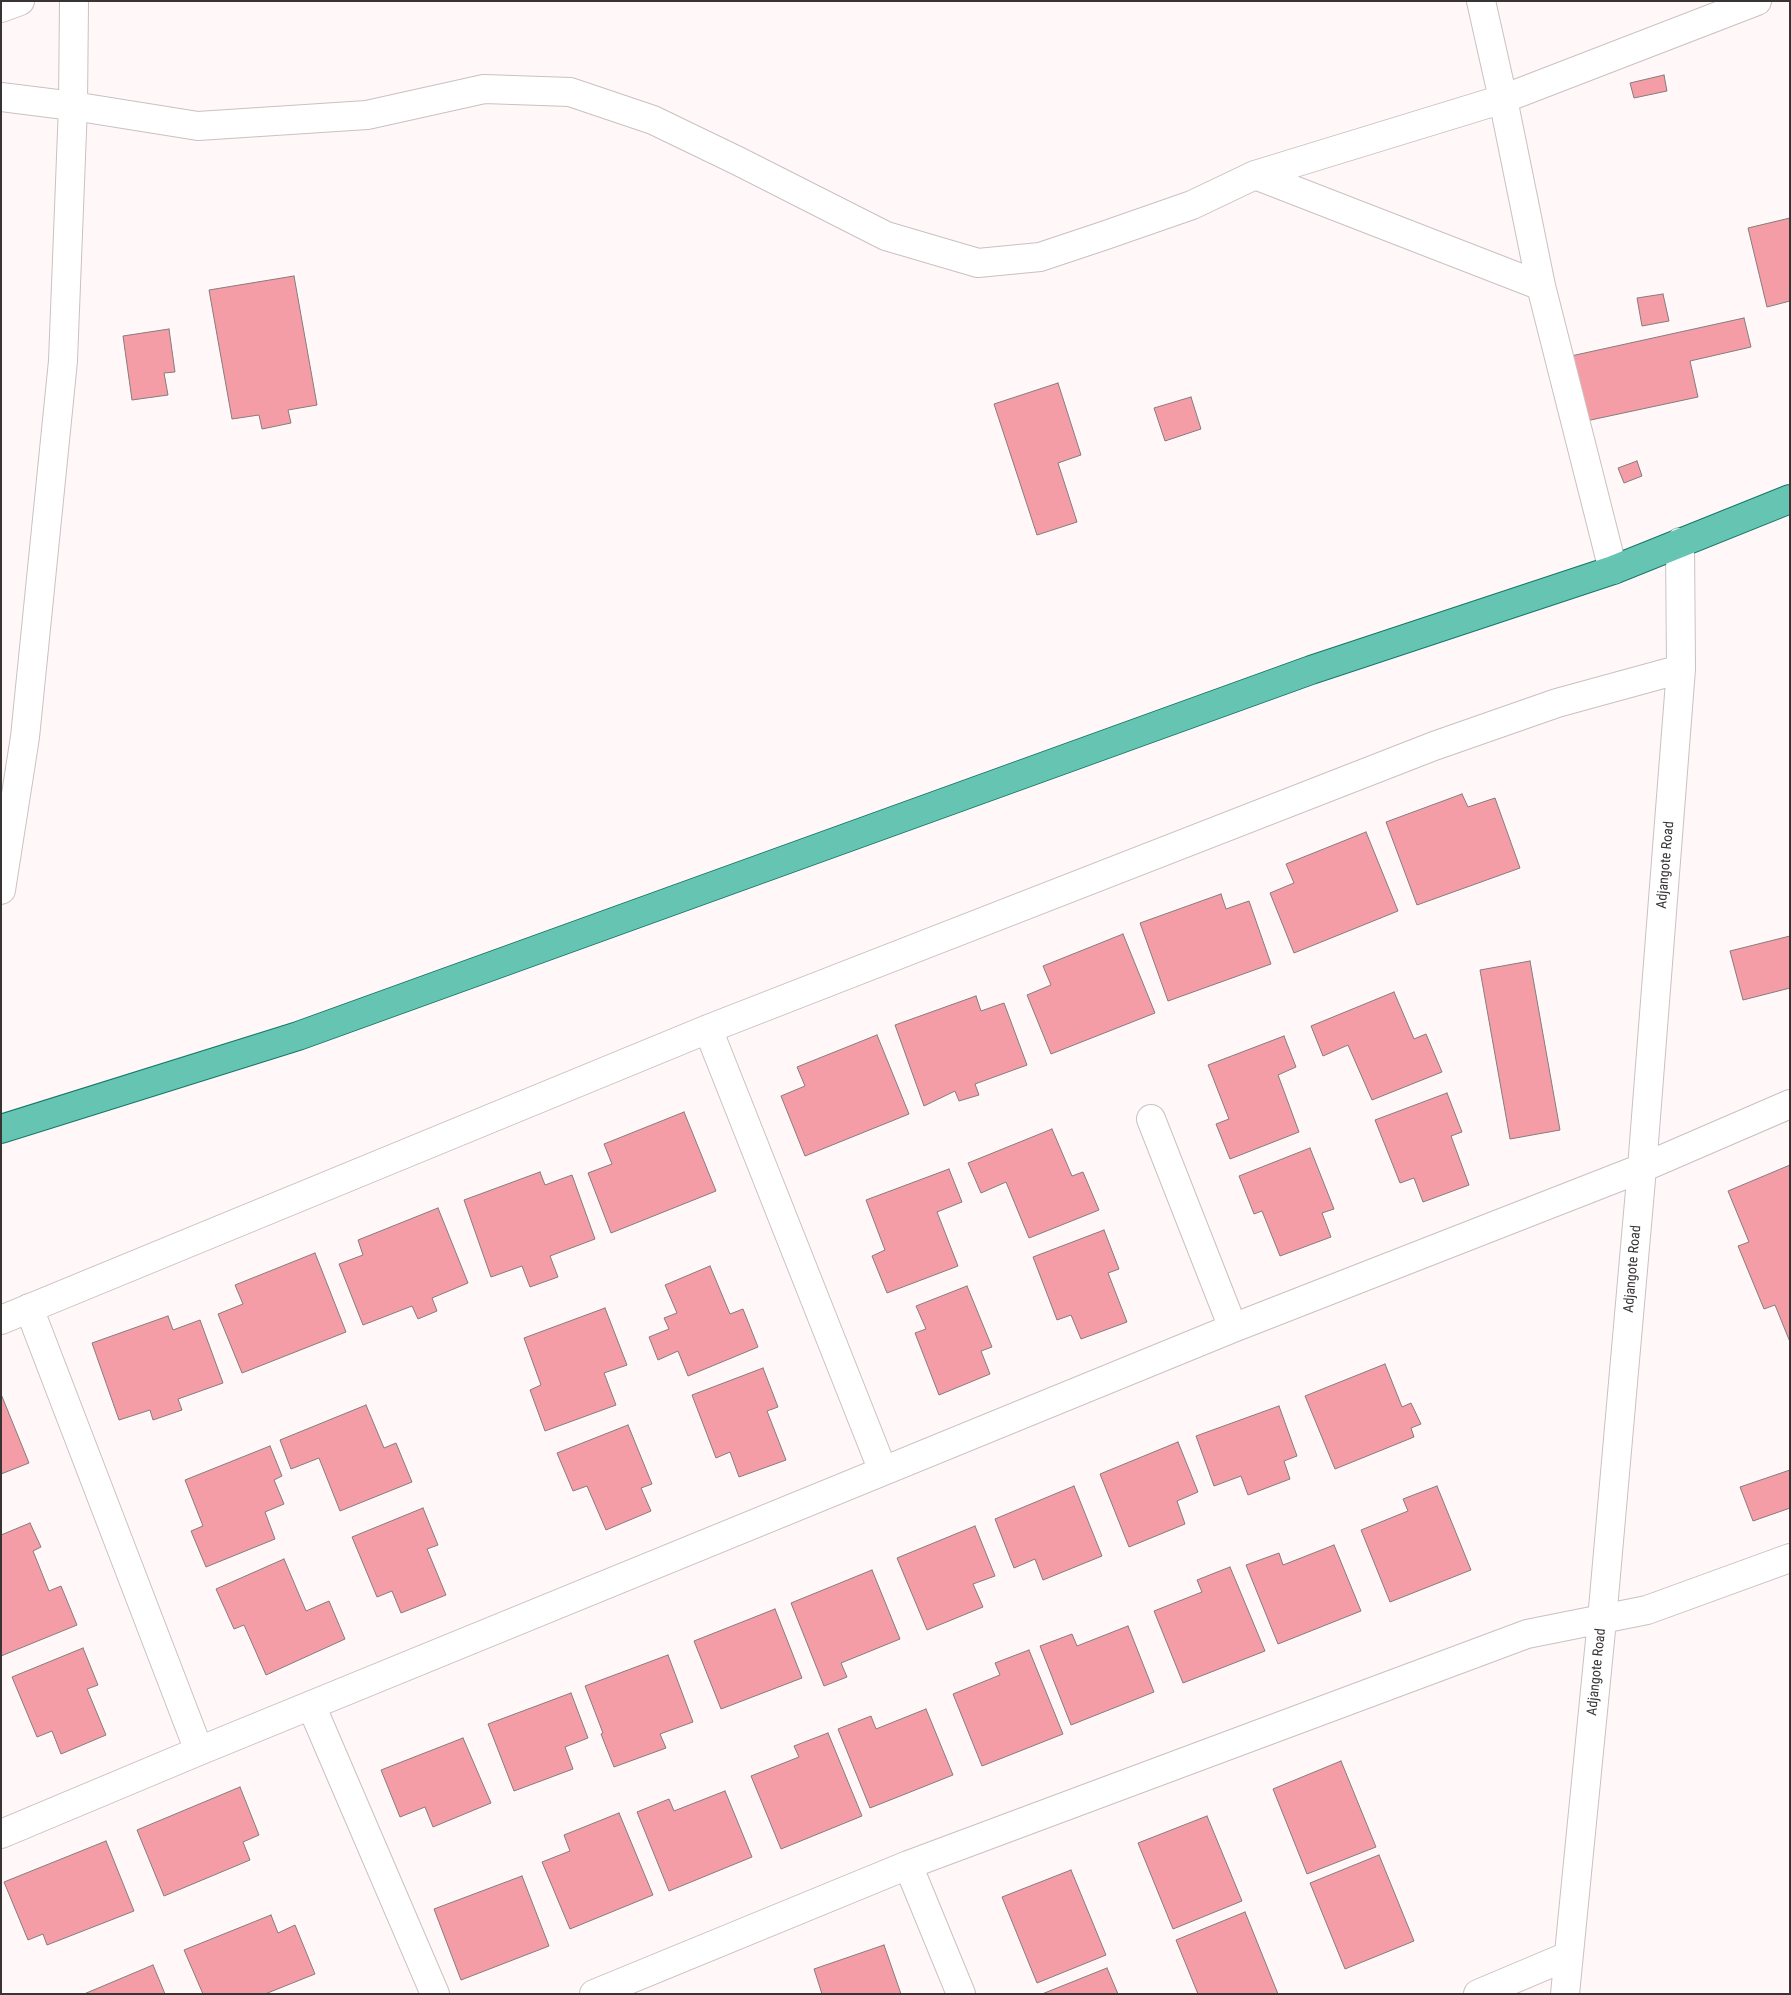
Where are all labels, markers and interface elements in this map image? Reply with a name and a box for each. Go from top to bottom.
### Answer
street label: Adjangote Road [1654,821,1678,909]
street label: Adjangote Road [1621,1225,1645,1313]
street label: Adjangote Road [1584,1628,1610,1716]

